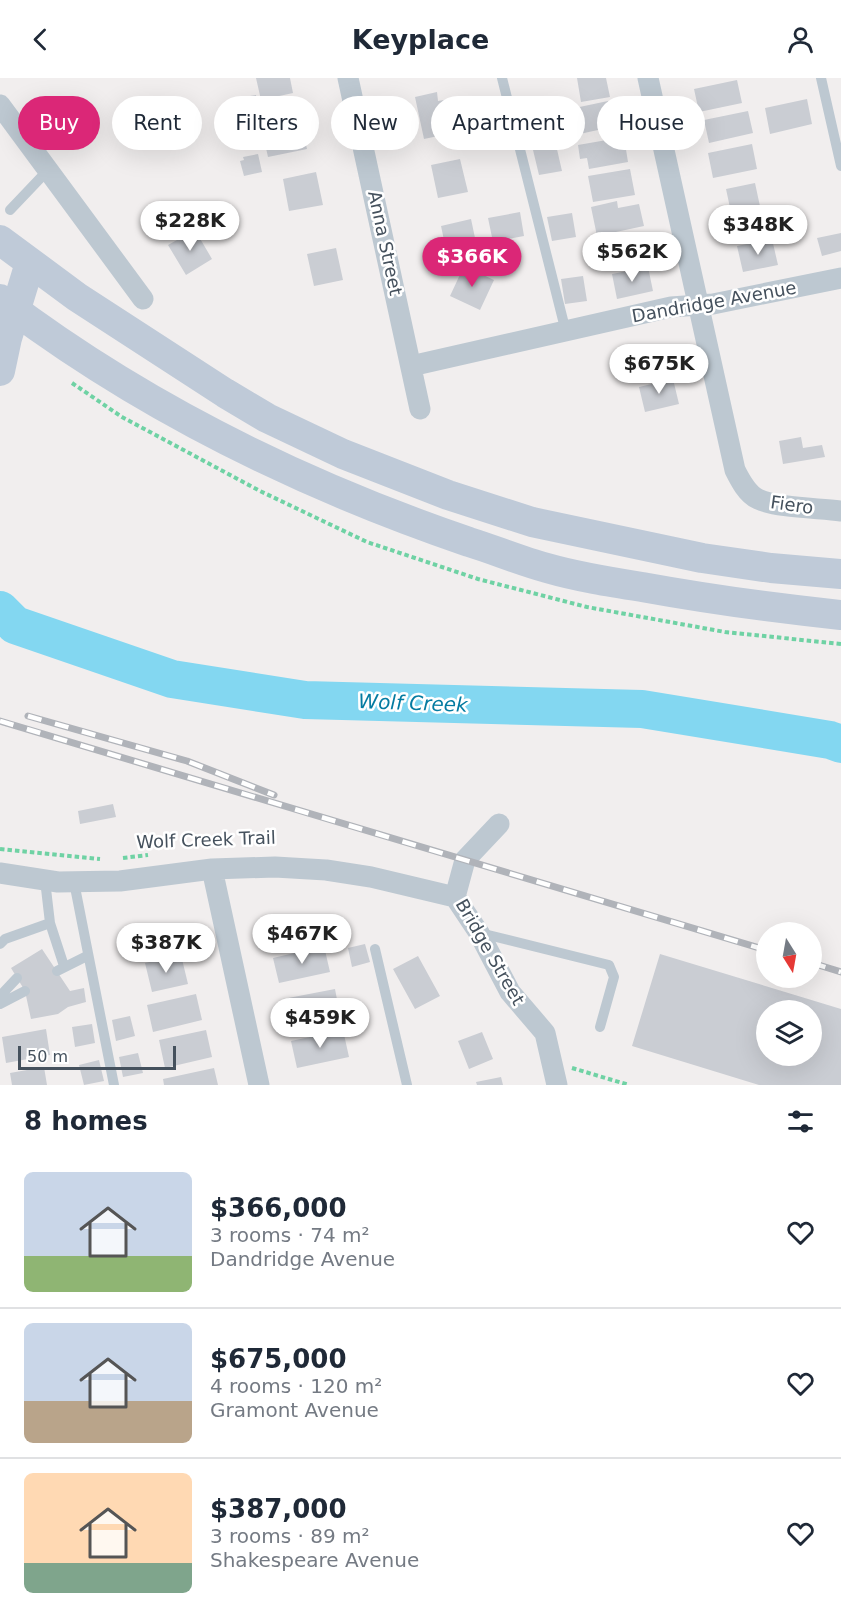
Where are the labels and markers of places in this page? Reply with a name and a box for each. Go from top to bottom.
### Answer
pin: $228K [148,201,232,252]
pin: $348K [716,205,800,256]
pin: $562K [590,232,674,283]
pin: $366K [430,237,514,288]
pin: $675K [617,344,701,395]
pin: $467K [260,914,344,965]
pin: $387K [124,923,208,974]
pin: $459K [278,998,362,1049]

